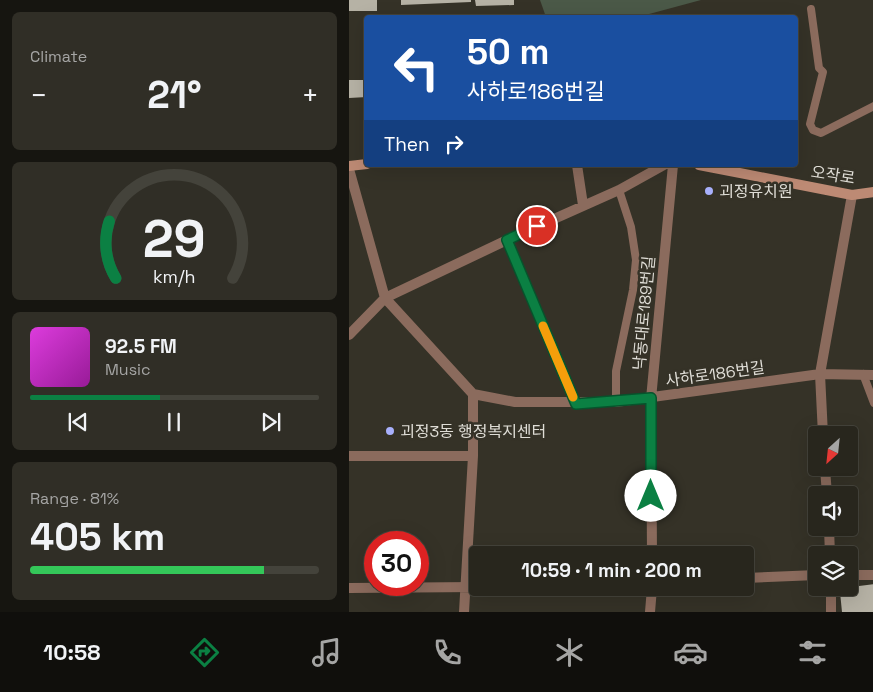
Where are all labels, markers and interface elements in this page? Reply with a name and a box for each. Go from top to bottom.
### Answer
text: 50 m [467,30,549,74]
icon: left [384,35,449,100]
text: Climate [30,46,87,67]
text: 21° [147,71,202,119]
text: − [30,77,47,113]
text: + [302,77,319,113]
text: 사하로186번길 [467,77,605,105]
icon: right [440,130,468,158]
text: Then [384,132,430,157]
street label: 오작로 [810,161,857,189]
place label: 괴정유치원 [719,181,793,202]
marker: 괴정유치원 [703,185,715,197]
pin [516,205,558,247]
text: 29 [143,206,206,272]
icon: arrive [523,212,551,240]
street label: 낙동대로189번길 [629,255,659,371]
text: km/h [153,265,196,288]
text: 92.5 FM [105,334,177,359]
street label: 사하로186번길 [664,357,766,391]
text: Music [105,359,151,380]
icon: previous [64,408,92,436]
icon: pause [160,408,188,436]
icon: next [257,408,285,436]
place label: 괴정3동 행정복지센터 [400,421,546,442]
marker: 괴정3동 행정복지센터 [384,425,396,437]
north arrow [808,426,858,476]
map controls [808,426,858,596]
position arrow [624,469,676,521]
button: sound [808,486,858,536]
text: Range · 81% [30,488,119,509]
text: 405 km [30,513,165,561]
speed limit sign: 30 [364,531,429,596]
button: layers [808,546,858,596]
text: 10:59 · 1 min · 200 m [521,558,702,583]
icon: directions [187,635,222,670]
icon: music [309,635,344,670]
icon: phone [430,635,465,670]
icon: climate [552,635,587,670]
icon: car [673,635,708,670]
icon: filters [795,635,830,670]
text: 10:58 [43,638,100,666]

